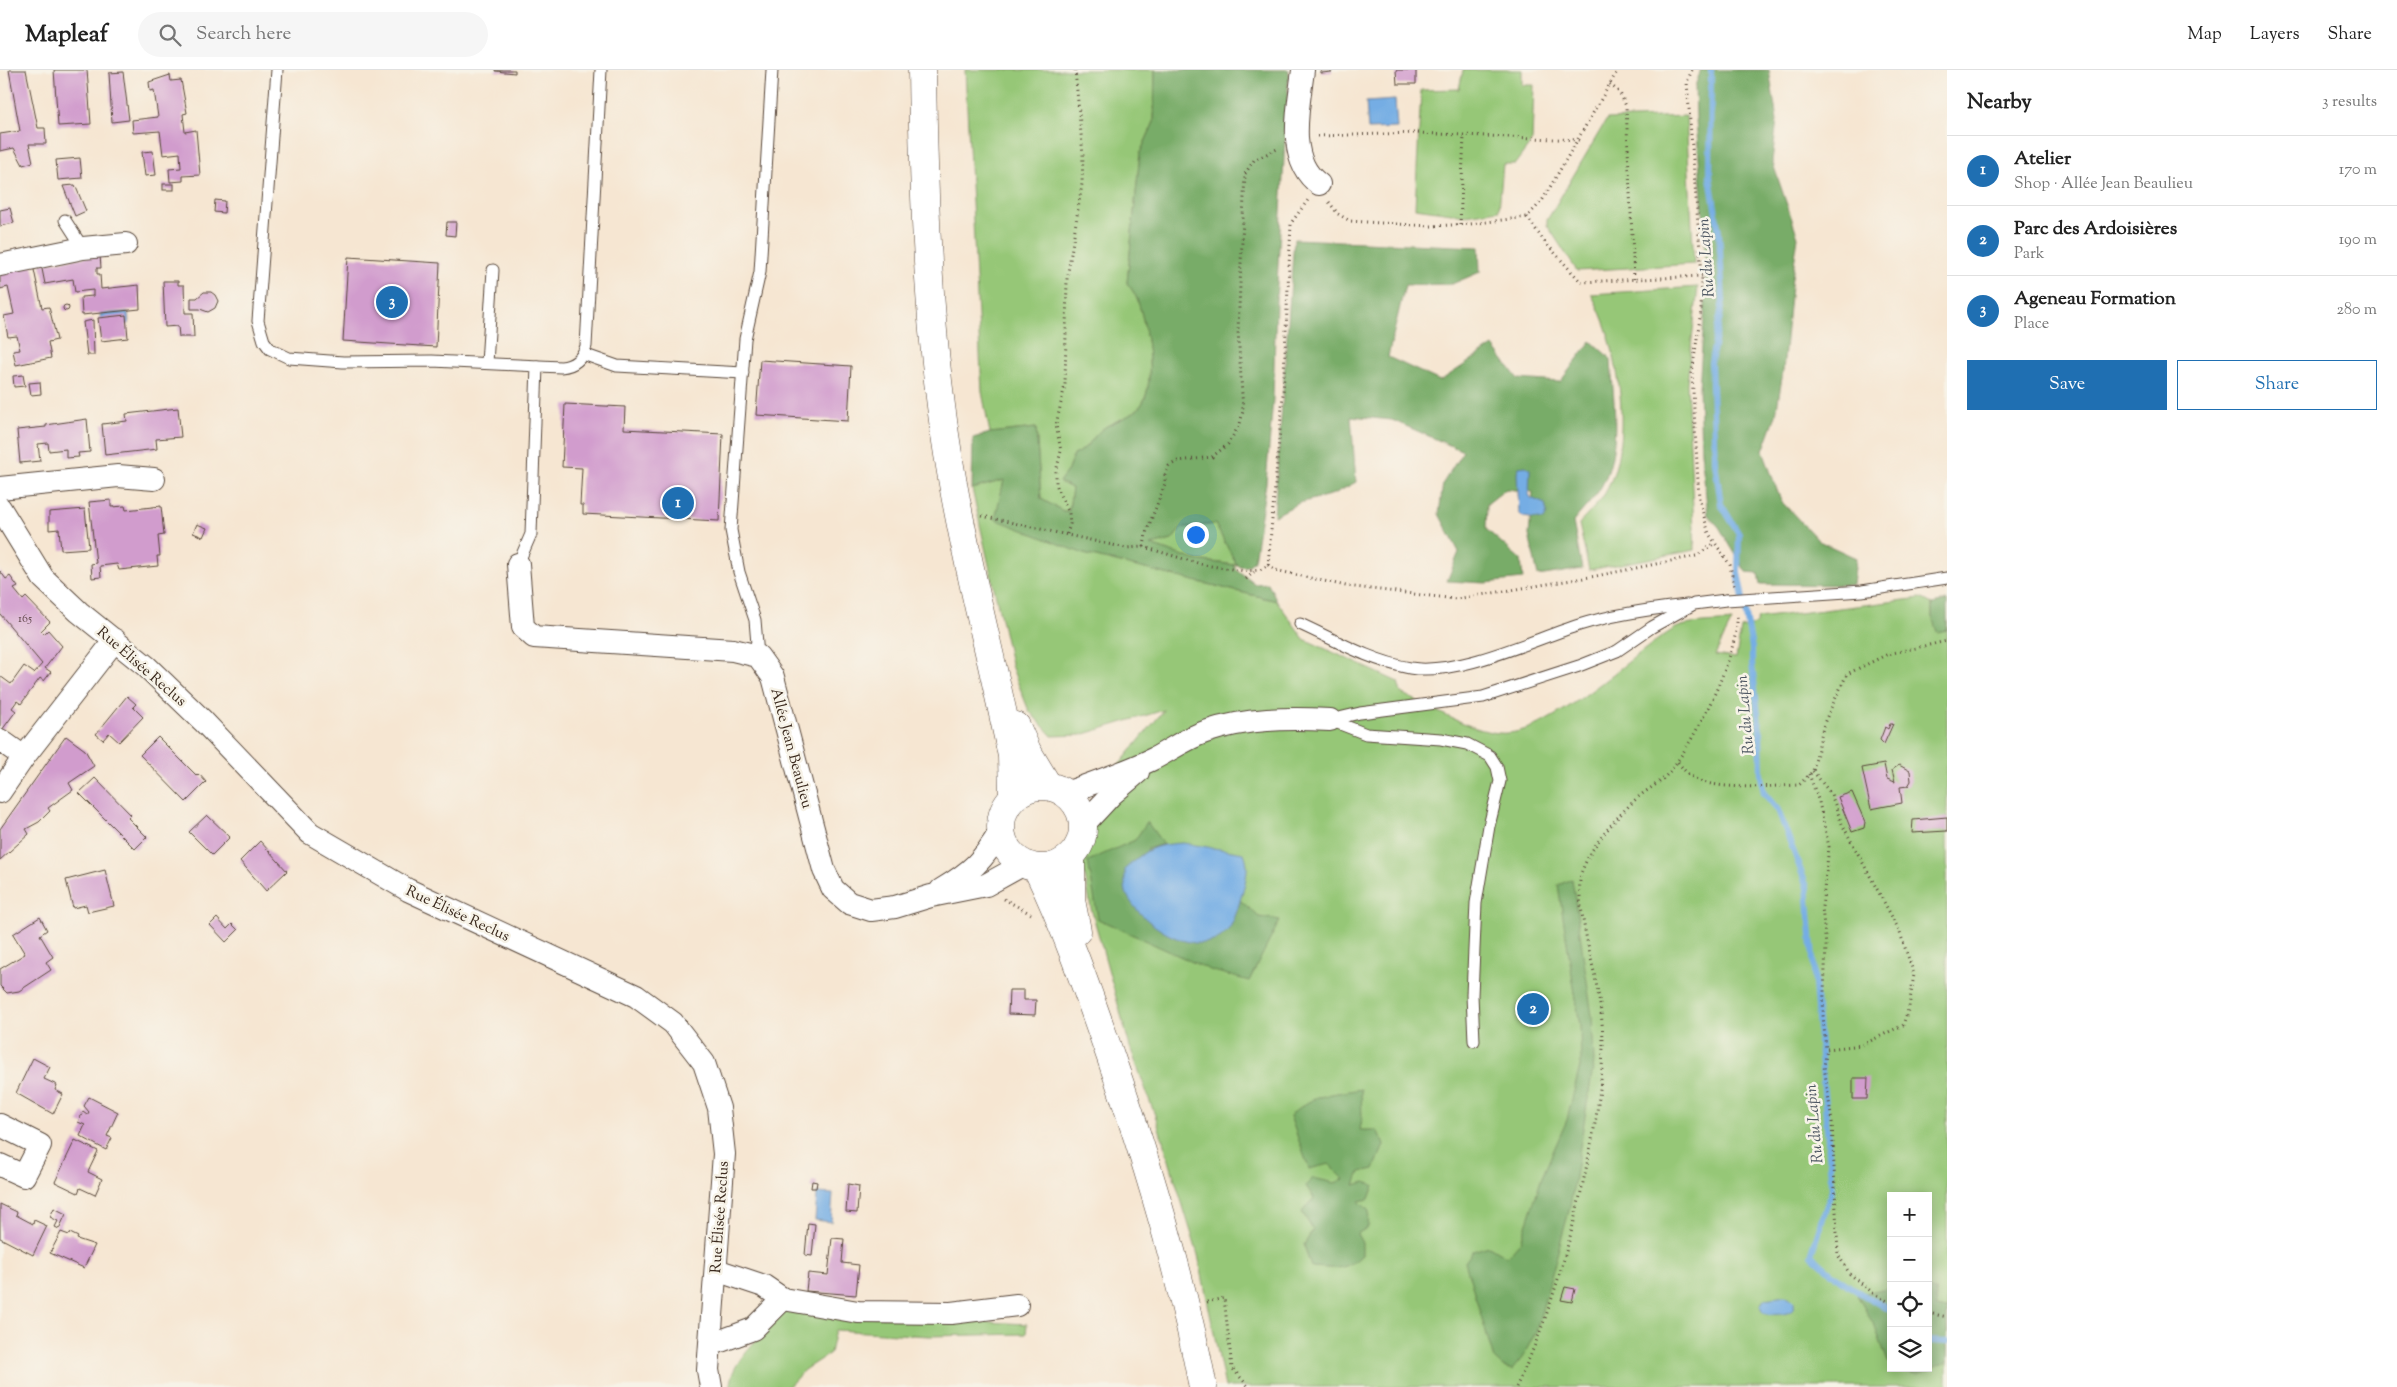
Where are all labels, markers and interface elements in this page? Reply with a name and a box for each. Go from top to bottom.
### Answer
search box [138,12,488,57]
text: Mapleaf [25,18,108,52]
icon: search [156,21,184,49]
text: Search here [196,21,291,48]
text: Map [2187,22,2222,48]
text: Layers [2250,22,2300,48]
text: Share [2328,22,2372,48]
text: Nearby [1967,88,2032,118]
text: 3 results [2322,91,2377,114]
text: Atelier [2014,146,2071,173]
text: 1 [1980,159,1986,182]
text: 170 m [2339,159,2377,182]
text: Shop · Allée Jean Beaulieu [2014,173,2193,196]
text: Parc des Ardoisières [2014,216,2177,243]
water label: Ru du Lapin [1693,217,1722,298]
text: 2 [1979,229,1987,252]
text: 190 m [2339,229,2377,252]
text: Park [2014,243,2045,266]
pin: 3 [376,283,408,321]
text: Ageneau Formation [2014,286,2176,313]
text: 3 [1980,299,1986,322]
text: 280 m [2336,299,2377,322]
text: Place [2014,313,2049,336]
button: Save [1967,360,2167,410]
button: Share [2177,360,2377,410]
pin: 1 [662,484,694,522]
your location [1183,522,1209,548]
house number: 165 [18,610,32,628]
street label: Rue Élisée Reclus [92,622,191,712]
water label: Ru du Lapin [1732,674,1761,755]
street label: Allée Jean Beaulieu [764,686,817,811]
street label: Rue Élisée Reclus [402,880,513,948]
pin: 2 [1517,990,1549,1028]
water label: Ru du Lapin [1801,1083,1830,1164]
street label: Rue Élisée Reclus [705,1160,735,1274]
map controls [1887,1192,1932,1372]
button: + [1887,1192,1932,1237]
button: − [1887,1237,1932,1282]
button: locate [1887,1282,1932,1327]
button: layers [1887,1327,1932,1372]

